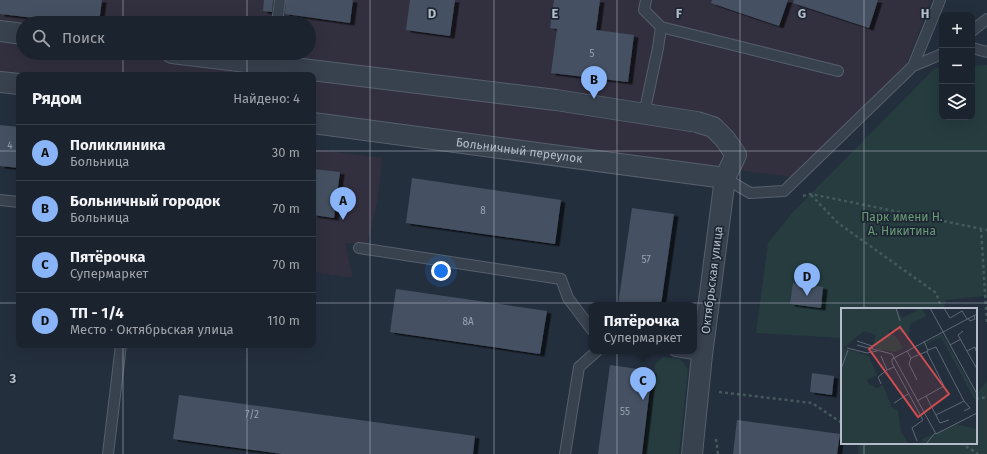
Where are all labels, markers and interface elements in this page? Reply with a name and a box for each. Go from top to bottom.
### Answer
text: D [428,6,437,21]
text: E [552,6,559,21]
text: F [676,6,683,21]
text: G [798,6,806,21]
text: H [921,6,929,21]
map controls [939,12,975,120]
button: + [939,12,975,48]
search box [16,16,316,60]
icon: search [30,27,52,49]
text: Поиск [62,29,105,47]
house number: 5 [589,48,595,60]
button: − [939,48,975,84]
pin: B [581,66,607,99]
button: layers [939,84,975,120]
text: Рядом [32,88,82,109]
text: Найдено: 4 [233,91,300,106]
street label: Больничный переулок [455,135,584,166]
text: Поликлиника [70,136,166,154]
house number: 4 [7,140,13,152]
text: A [41,145,49,160]
text: 30 m [272,145,300,160]
text: Больница [70,154,129,169]
pin: A [330,187,356,220]
text: Больничный городок [70,192,220,210]
text: B [41,201,49,216]
text: 70 m [273,201,300,216]
house number: 8 [480,205,486,217]
text: Больница [70,210,129,225]
park label: Парк имени Н. А. Никитина [861,210,943,238]
street label: Октябрьская улица [698,225,726,335]
text: Пятёрочка [70,248,146,266]
house number: 57 [641,254,651,266]
text: C [41,257,49,272]
text: 70 m [273,257,300,272]
your location [431,261,451,281]
pin: D [794,263,820,296]
text: Супермаркет [70,266,148,281]
popup [589,302,697,354]
text: ТП - 1/4 [70,304,124,322]
inset map [841,308,977,444]
text: Пятёрочка [604,312,679,330]
text: D [41,313,49,328]
text: 110 m [267,313,300,328]
house number: 8А [462,316,474,328]
text: Место · Октябрьская улица [70,322,234,337]
text: Супермаркет [604,330,682,345]
pin: C [630,367,656,400]
text: 3 [9,371,17,386]
house number: 55 [620,406,630,418]
house number: 7/2 [245,409,259,421]

